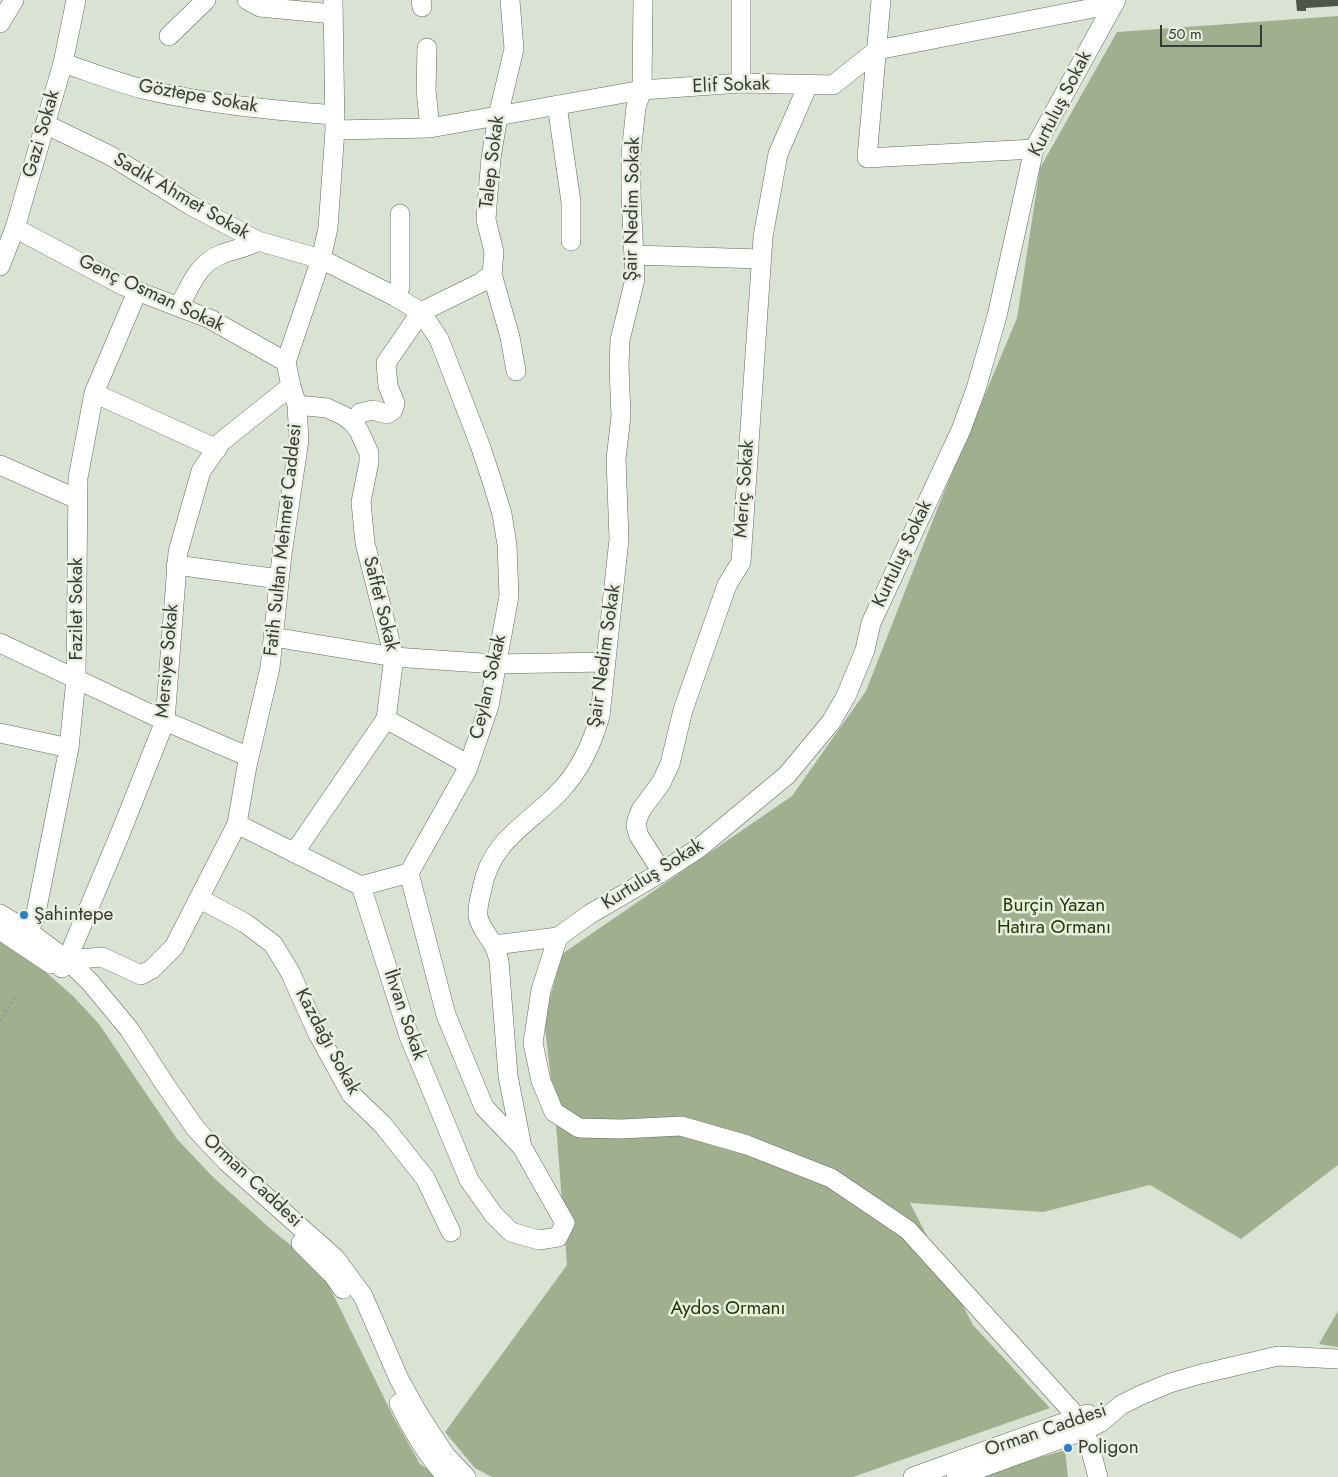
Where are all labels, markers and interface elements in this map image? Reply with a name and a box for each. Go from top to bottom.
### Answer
scale bar [1163,15,1266,47]
text: 50 m [1168,23,1202,45]
street label: Kurtuluş Sokak [1025,47,1097,161]
street label: Elif Sokak [692,73,770,99]
street label: Göztepe Sokak [137,75,259,119]
street label: Gazi Sokak [19,88,65,180]
street label: Talep Sokak [476,114,510,210]
street label: Şair Nedim Sokak [620,137,646,281]
street label: Sadık Ahmet Sokak [109,149,253,245]
street label: Genç Osman Sokak [74,250,228,338]
street label: Fatih Sultan Mehmet Caddesi [260,423,308,657]
street label: Meriç Sokak [730,439,760,539]
street label: Kurtuluş Sokak [868,497,938,611]
street label: Saffet Sokak [357,554,403,654]
street label: Fazilet Sokak [66,558,88,660]
street label: Şair Nedim Sokak [584,583,626,729]
street label: Mersiye Sokak [152,603,184,719]
street label: Ceylan Sokak [466,632,512,742]
street label: Kurtuluş Sokak [598,835,708,915]
park label: Burçin Yazan Hatıra Ormanı [997,895,1111,939]
place label: Şahintepe [34,904,113,926]
marker: Şahintepe [18,909,30,921]
street label: İhvan Sokak [378,967,430,1063]
street label: Kazdağı Sokak [290,985,364,1099]
street label: Orman Caddesi [198,1129,306,1233]
park label: Aydos Ormanı [671,1298,785,1320]
street label: Orman Caddesi [982,1399,1110,1463]
place label: Poligon [1078,1437,1139,1459]
marker: Poligon [1062,1442,1074,1454]

